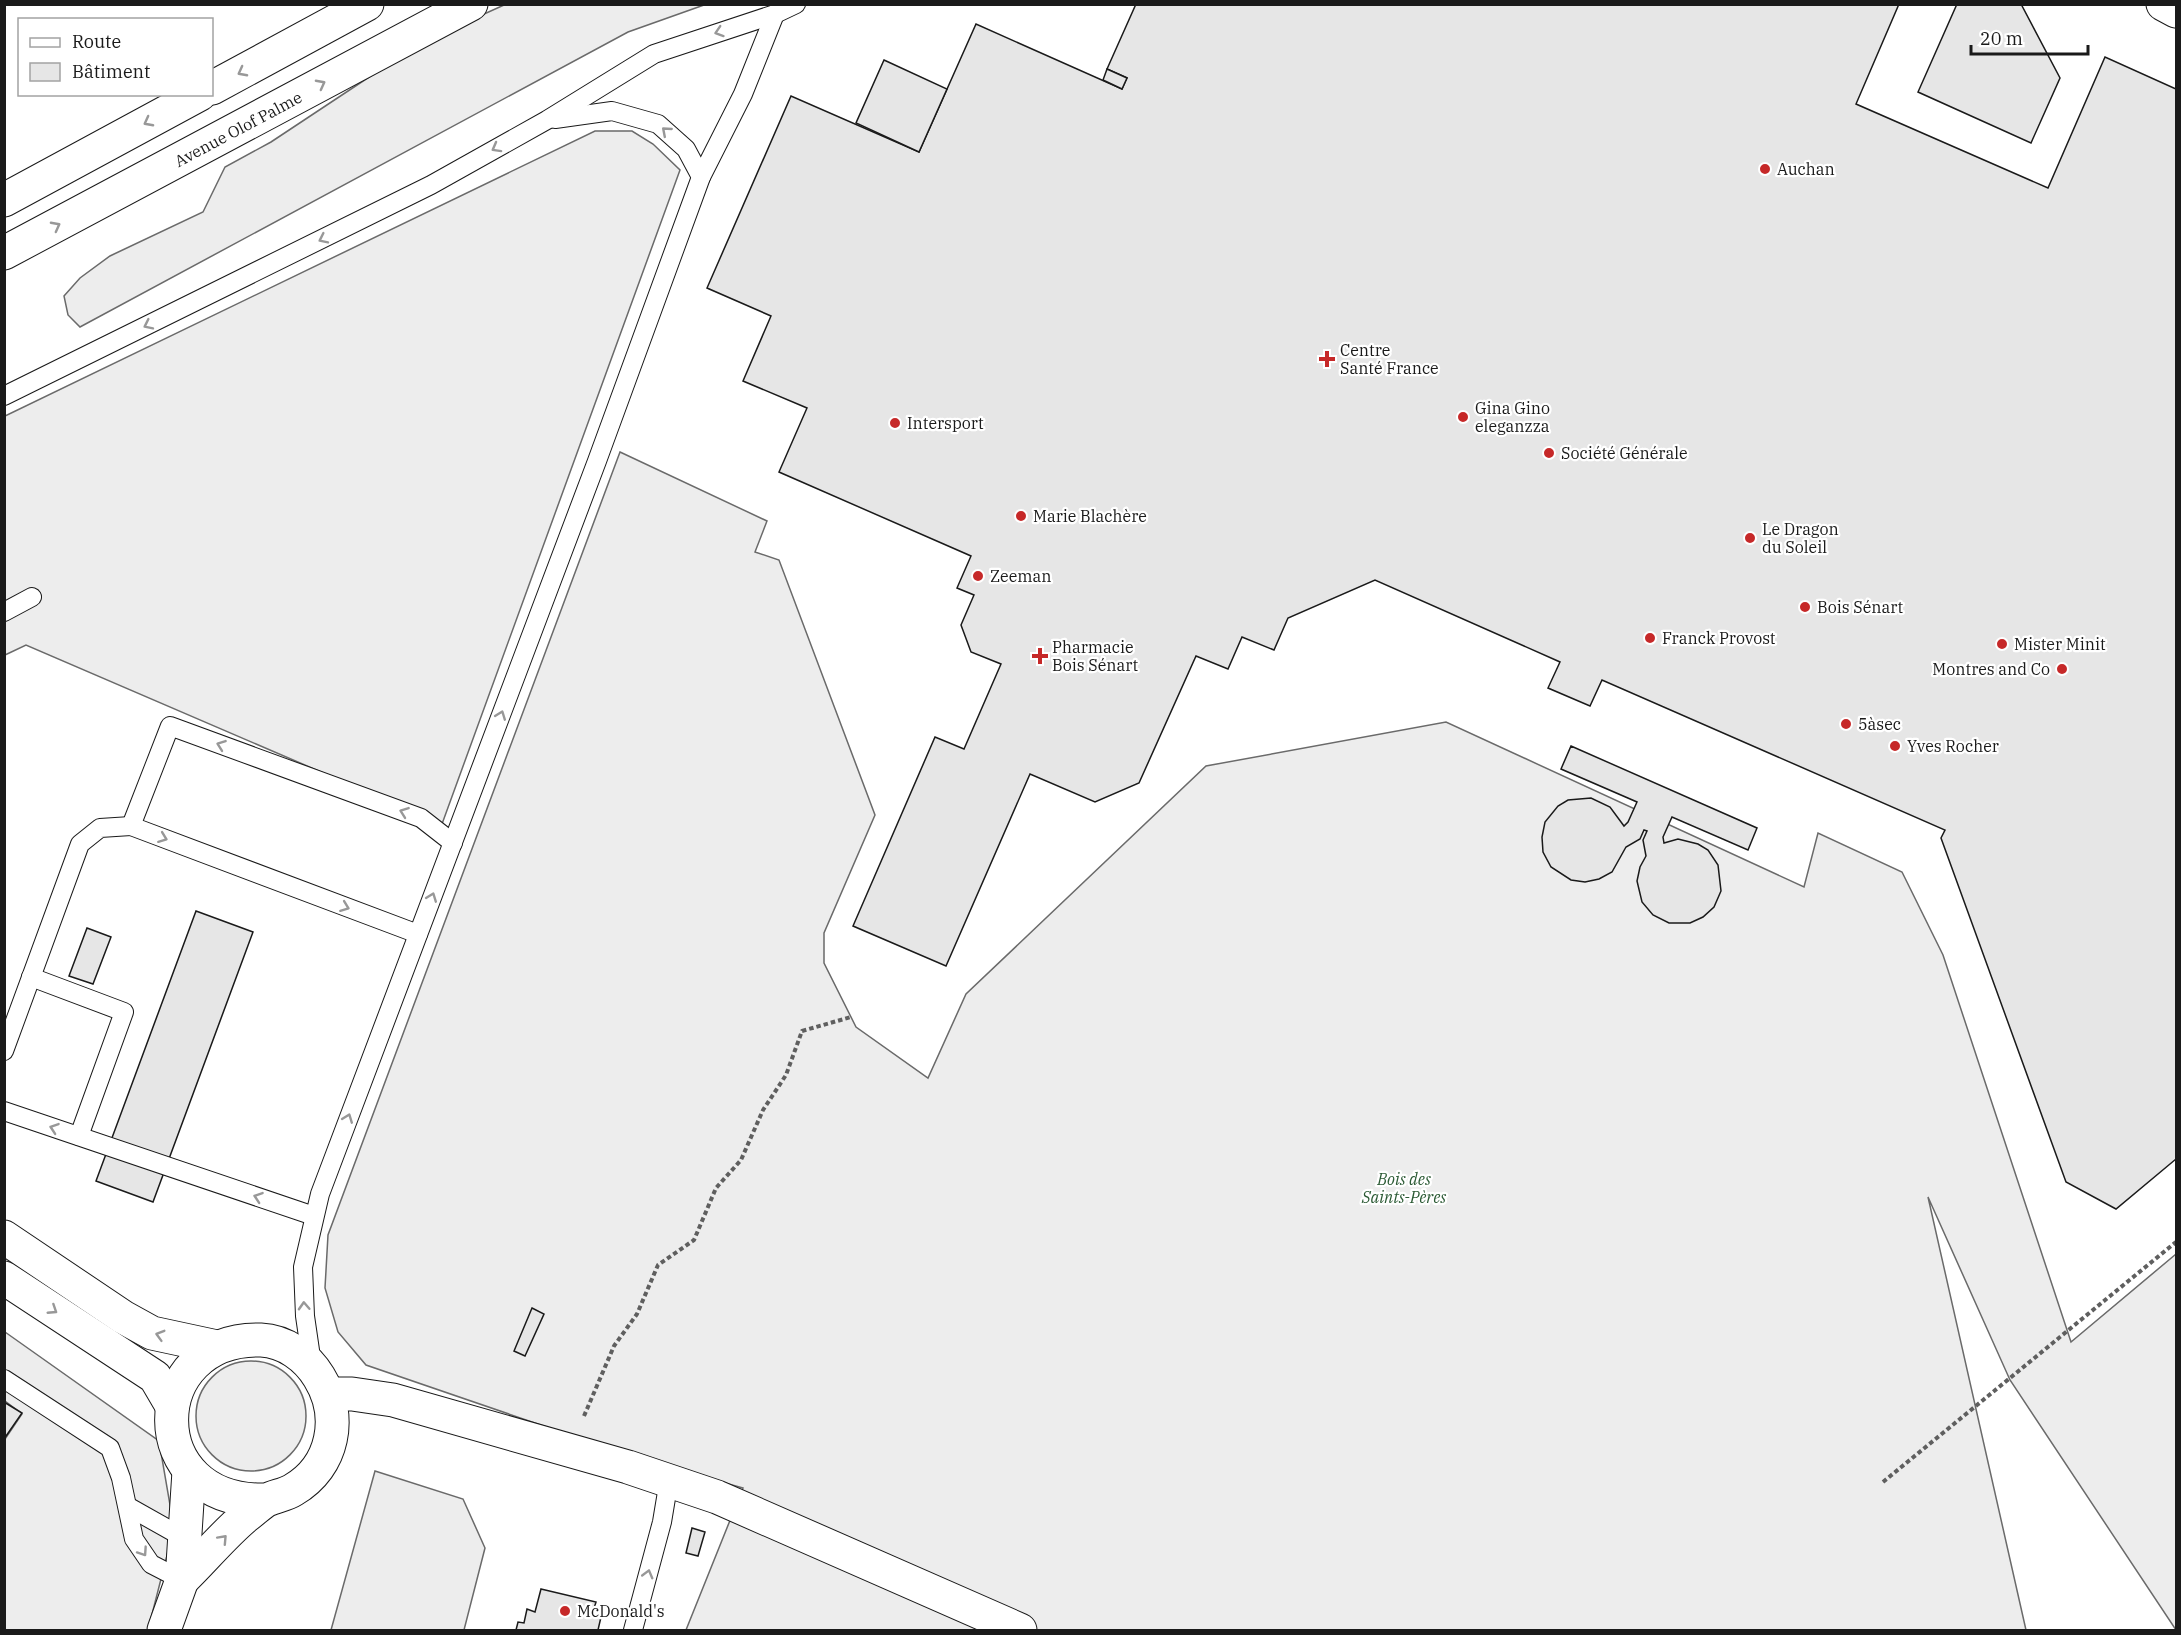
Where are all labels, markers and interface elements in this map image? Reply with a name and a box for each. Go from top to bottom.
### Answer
legend [18,18,213,96]
scale bar [1971,18,2088,56]
one-way arrow [714,25,725,37]
text: 20 m [1980,27,2023,50]
text: Route [72,30,121,53]
text: Bâtiment [72,60,150,83]
one-way arrow [238,65,248,76]
one-way arrow [315,80,325,91]
street label: Avenue Olof Palme [171,87,305,171]
one-way arrow [144,115,155,126]
one-way arrow [662,127,673,138]
one-way arrow [491,141,502,153]
place label: Auchan [1777,159,1835,179]
marker: Auchan [1758,162,1772,176]
one-way arrow [50,222,60,233]
one-way arrow [318,231,329,243]
one-way arrow [144,318,155,330]
place label: Centre Santé France [1340,340,1439,378]
marker: Centre Santé France [1318,350,1336,368]
place label: Gina Gino eleganzza [1475,398,1550,436]
marker: Gina Gino eleganzza [1456,410,1470,424]
place label: Intersport [907,413,984,433]
marker: Intersport [888,416,902,430]
place label: Société Générale [1561,443,1688,463]
marker: Société Générale [1542,446,1556,460]
place label: Marie Blachère [1033,506,1147,526]
marker: Marie Blachère [1014,509,1028,523]
place label: Le Dragon du Soleil [1762,519,1839,557]
marker: Le Dragon du Soleil [1743,531,1757,545]
place label: Zeeman [990,566,1051,586]
marker: Zeeman [971,569,985,583]
place label: Bois Sénart [1817,597,1903,617]
marker: Bois Sénart [1798,600,1812,614]
place label: Franck Provost [1662,628,1776,648]
marker: Franck Provost [1643,631,1657,645]
place label: Mister Minit [2014,634,2106,654]
place label: Pharmacie Bois Sénart [1052,637,1138,675]
marker: Mister Minit [1995,637,2009,651]
marker: Pharmacie Bois Sénart [1033,649,1047,663]
place label: Montres and Co [1932,659,2050,679]
marker: Montres and Co [2055,662,2069,676]
one-way arrow [494,710,507,720]
place label: 5àsec [1858,714,1901,734]
marker: 5àsec [1839,717,1853,731]
place label: Yves Rocher [1907,736,1999,756]
marker: Yves Rocher [1888,739,1902,753]
one-way arrow [216,740,227,752]
one-way arrow [399,806,410,819]
one-way arrow [156,831,167,843]
one-way arrow [425,892,438,903]
one-way arrow [339,900,350,913]
one-way arrow [341,1114,353,1125]
one-way arrow [49,1122,60,1135]
park label: Bois des Saints-Pères [1361,1169,1446,1207]
one-way arrow [253,1192,264,1204]
one-way arrow [298,1302,311,1311]
one-way arrow [47,1303,58,1314]
one-way arrow [155,1329,165,1342]
one-way arrow [216,1536,227,1546]
one-way arrow [136,1546,147,1557]
one-way arrow [640,1569,653,1579]
place label: McDonald's [577,1601,665,1621]
marker: McDonald's [558,1604,572,1618]

